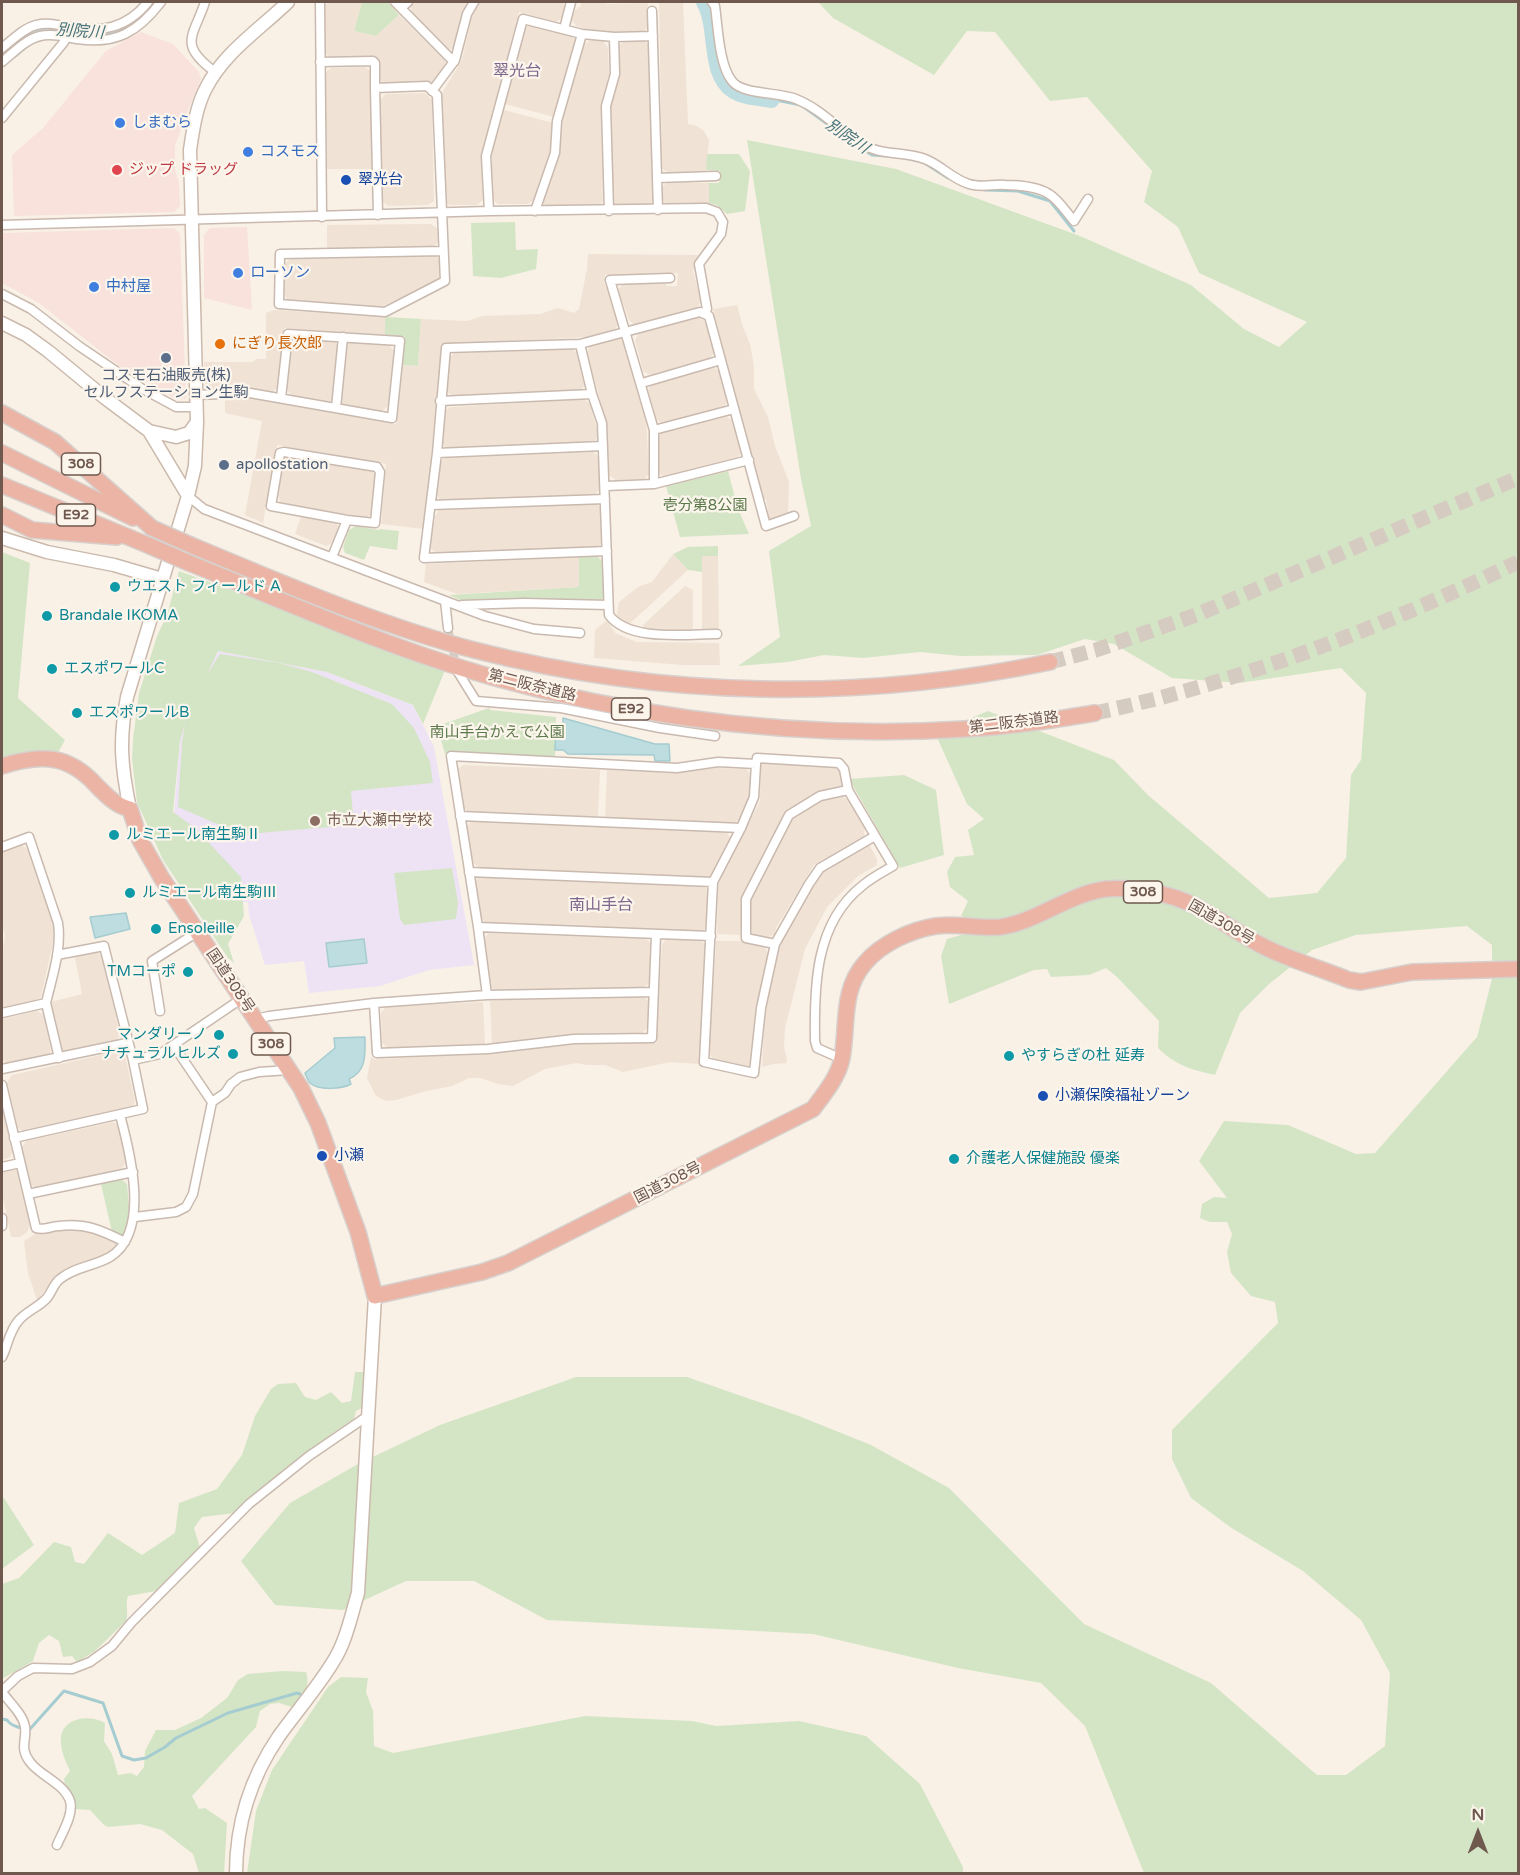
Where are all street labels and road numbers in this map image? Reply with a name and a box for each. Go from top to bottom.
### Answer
road number: 308 [62,453,100,475]
road number: E92 [56,504,96,526]
street label: 第二阪奈道路 [486,666,578,706]
road number: E92 [612,698,650,720]
street label: 第二阪奈道路 [968,709,1060,737]
road number: 308 [1124,881,1162,903]
street label: 国道308号 [1185,897,1257,949]
street label: 国道308号 [202,946,258,1016]
road number: 308 [252,1033,290,1055]
street label: 国道308号 [631,1158,705,1208]

